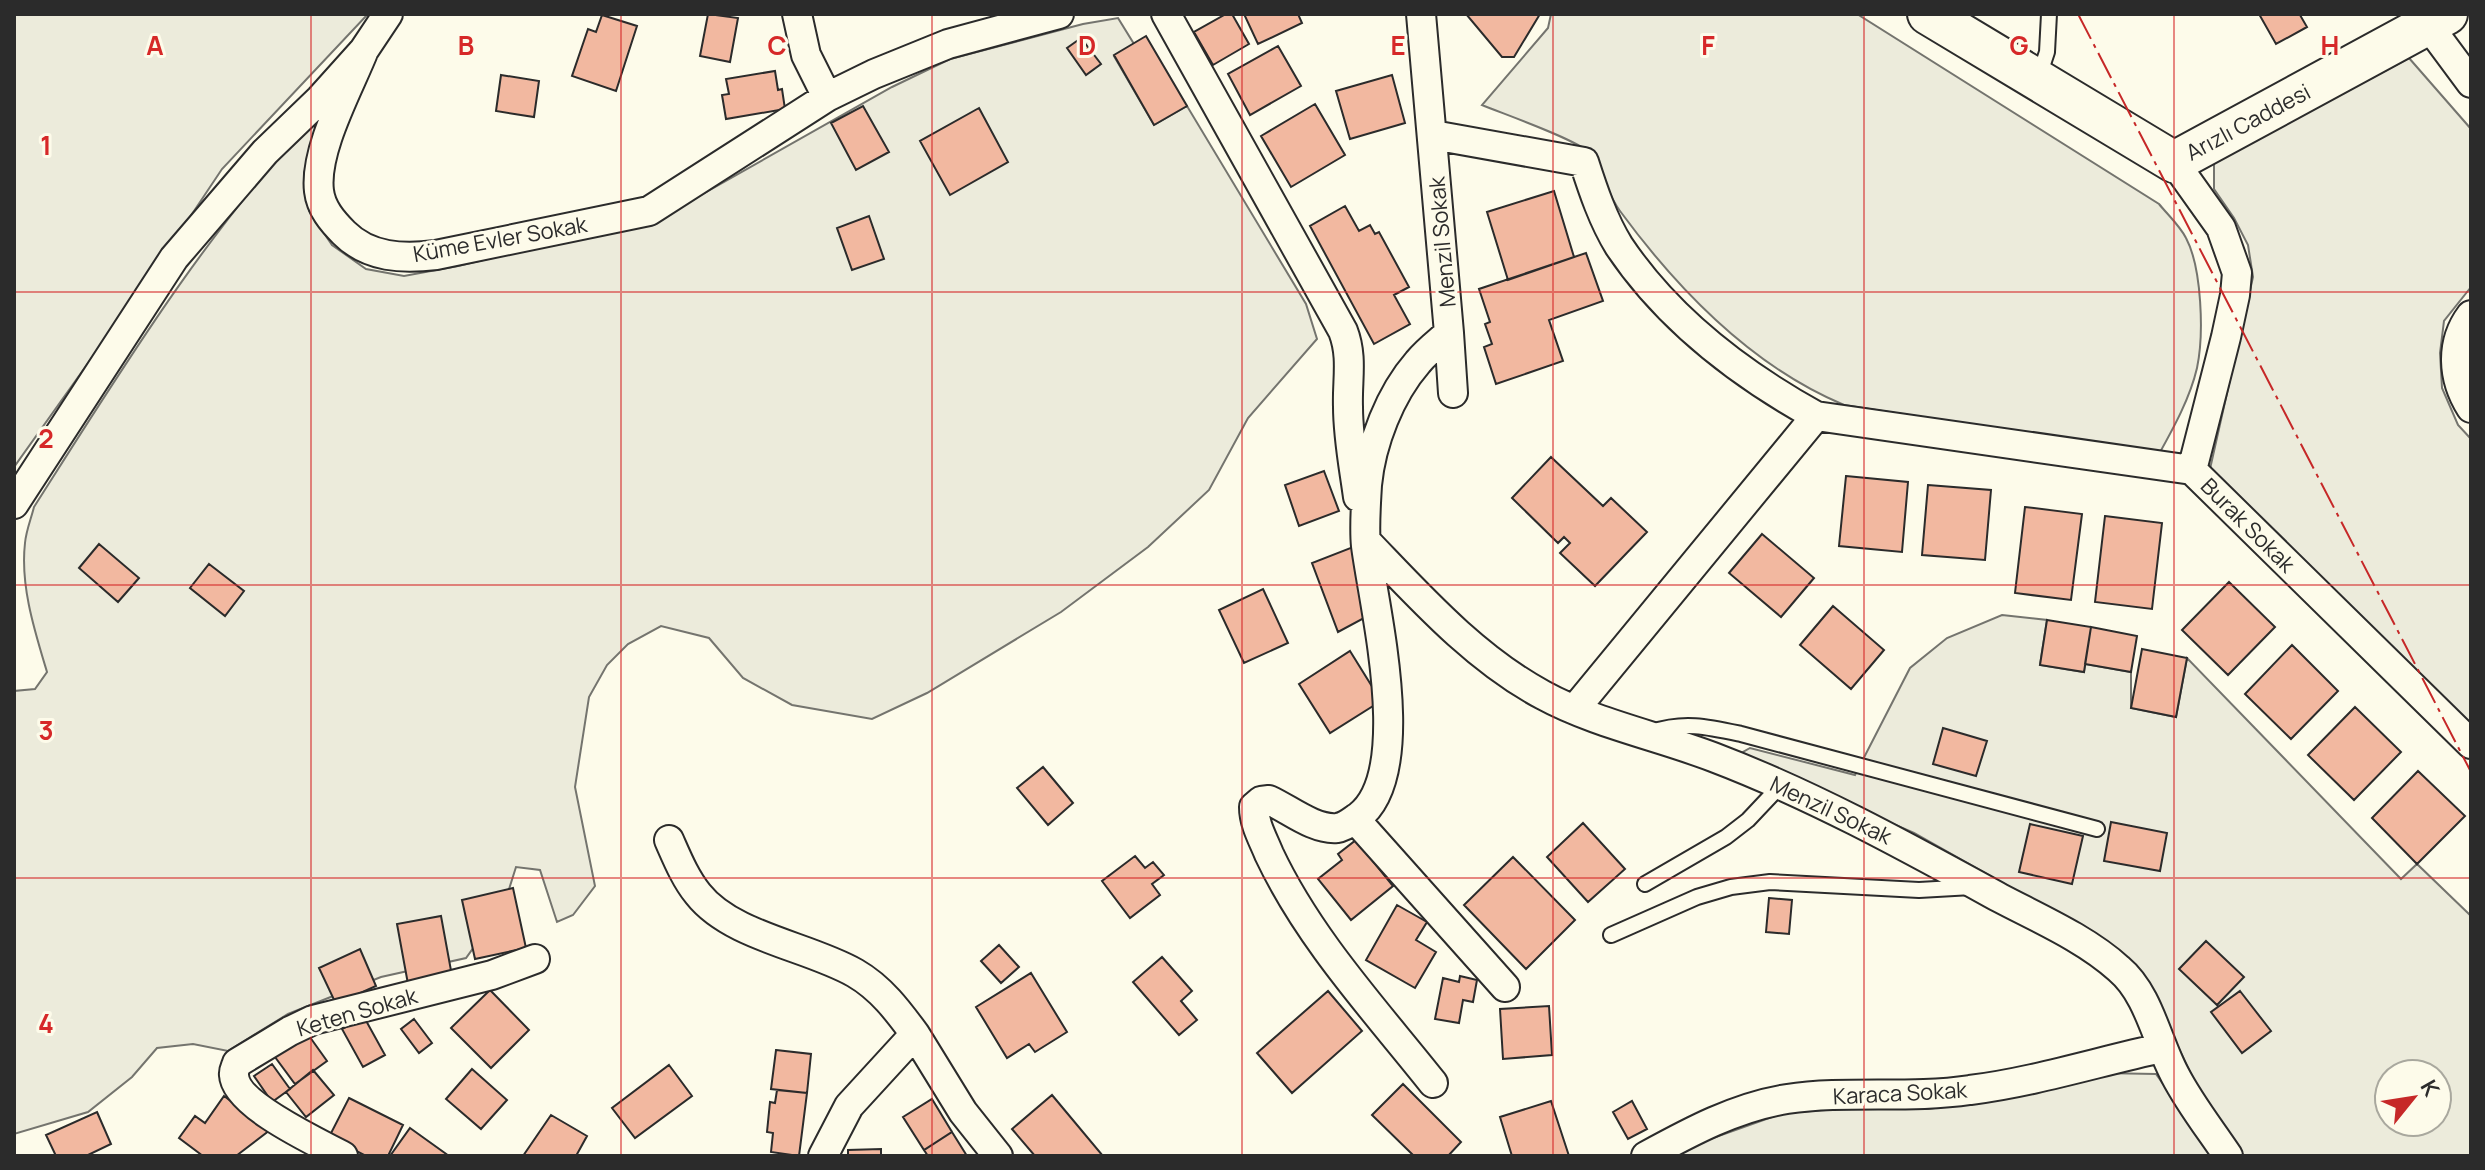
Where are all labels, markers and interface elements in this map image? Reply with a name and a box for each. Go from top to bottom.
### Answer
text: A [146,27,164,63]
text: B [458,27,474,63]
text: C [767,27,787,63]
text: D [1078,27,1096,63]
text: E [1390,27,1406,63]
text: F [1701,27,1715,63]
text: G [2009,27,2029,63]
text: H [2321,27,2339,63]
street label: Arızlı Caddesi [2181,77,2315,167]
text: 1 [40,127,52,163]
street label: Menzil Sokak [1421,174,1463,309]
street label: Küme Evler Sokak [411,209,590,269]
text: 2 [38,420,54,456]
street label: Burak Sokak [2194,471,2303,580]
text: 3 [38,712,54,748]
street label: Menzil Sokak [1765,769,1898,852]
street label: Keten Sokak [293,980,422,1044]
text: 4 [38,1005,54,1041]
north arrow [2373,1058,2453,1138]
street label: Karaca Sokak [1832,1074,1969,1111]
text: K [2414,1074,2447,1102]

